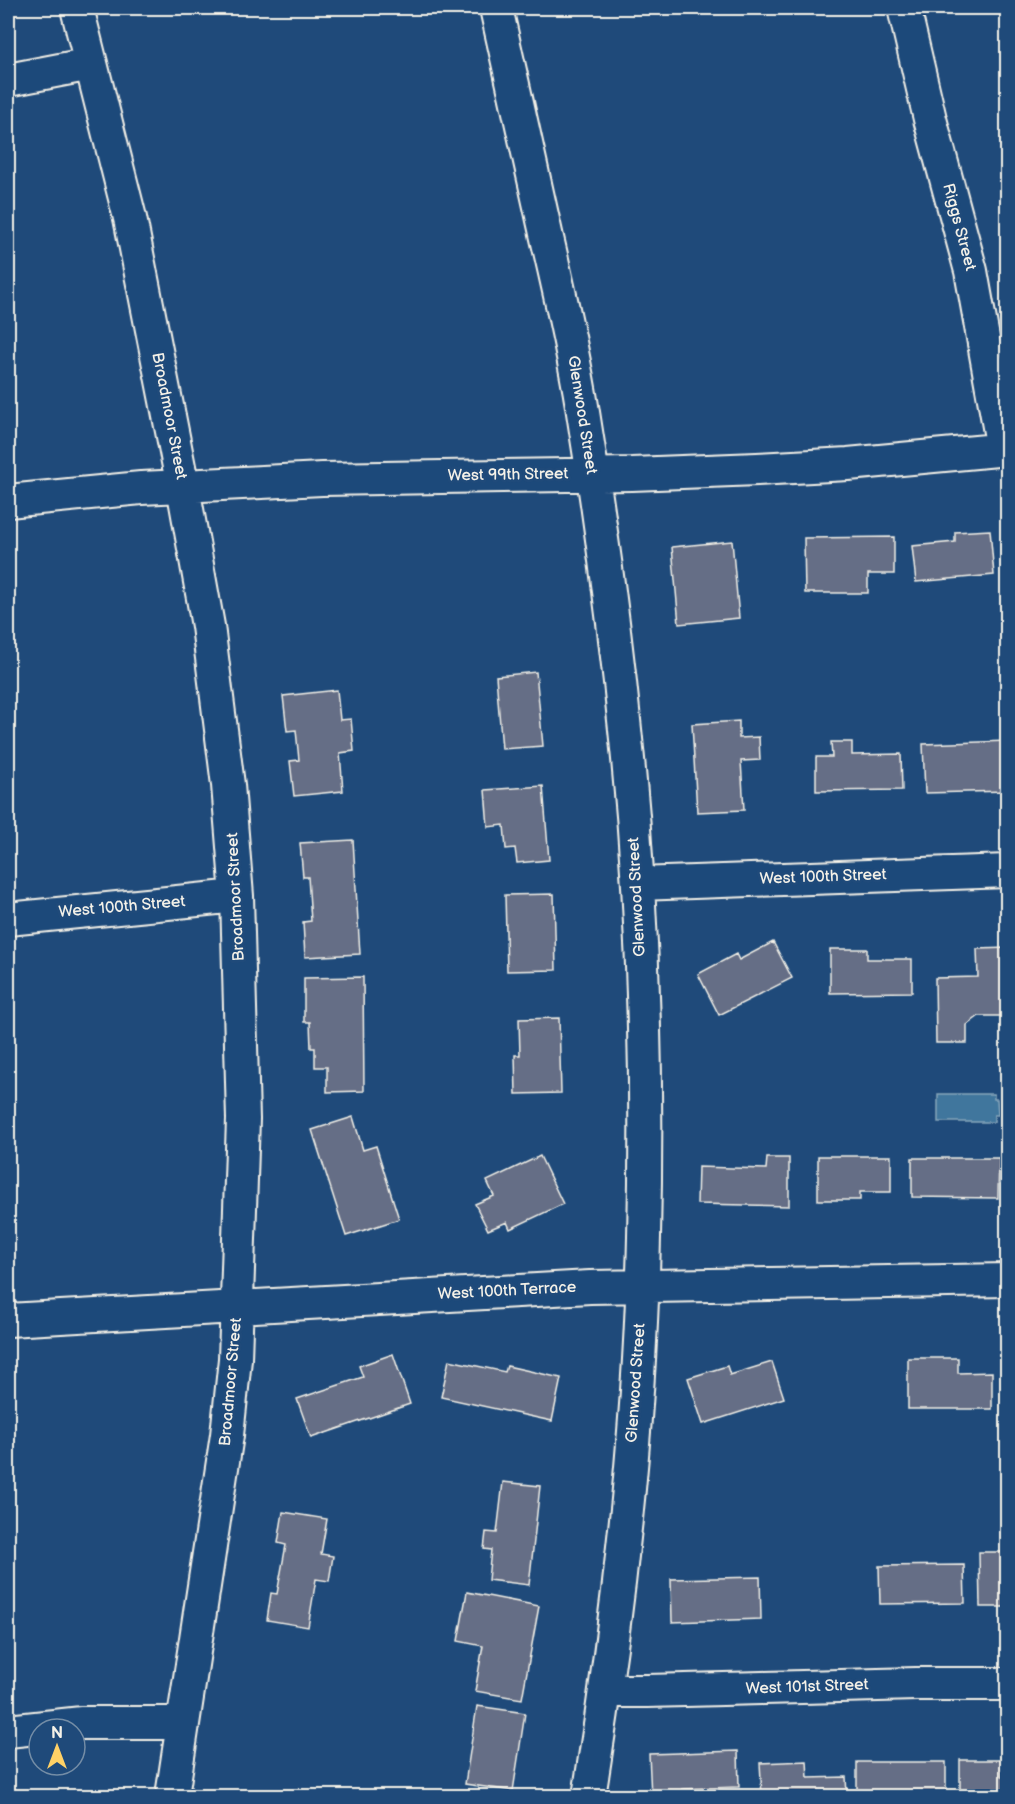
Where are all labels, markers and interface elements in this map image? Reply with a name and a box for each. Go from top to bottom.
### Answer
street label: Riggs Street [938,181,980,273]
street label: Broadmoor Street [147,351,191,481]
street label: Glenwood Street [563,354,601,476]
street label: West 99th Street [448,464,568,486]
street label: Broadmoor Street [223,832,249,962]
street label: Glenwood Street [624,837,650,957]
street label: West 100th Street [759,865,887,889]
street label: West 100th Street [58,892,186,922]
street label: West 100th Terrace [437,1278,577,1304]
street label: Broadmoor Street [216,1317,246,1447]
street label: Glenwood Street [622,1323,650,1443]
street label: West 101st Street [745,1675,869,1699]
north arrow [27,1717,87,1777]
text: N [51,1724,63,1743]

